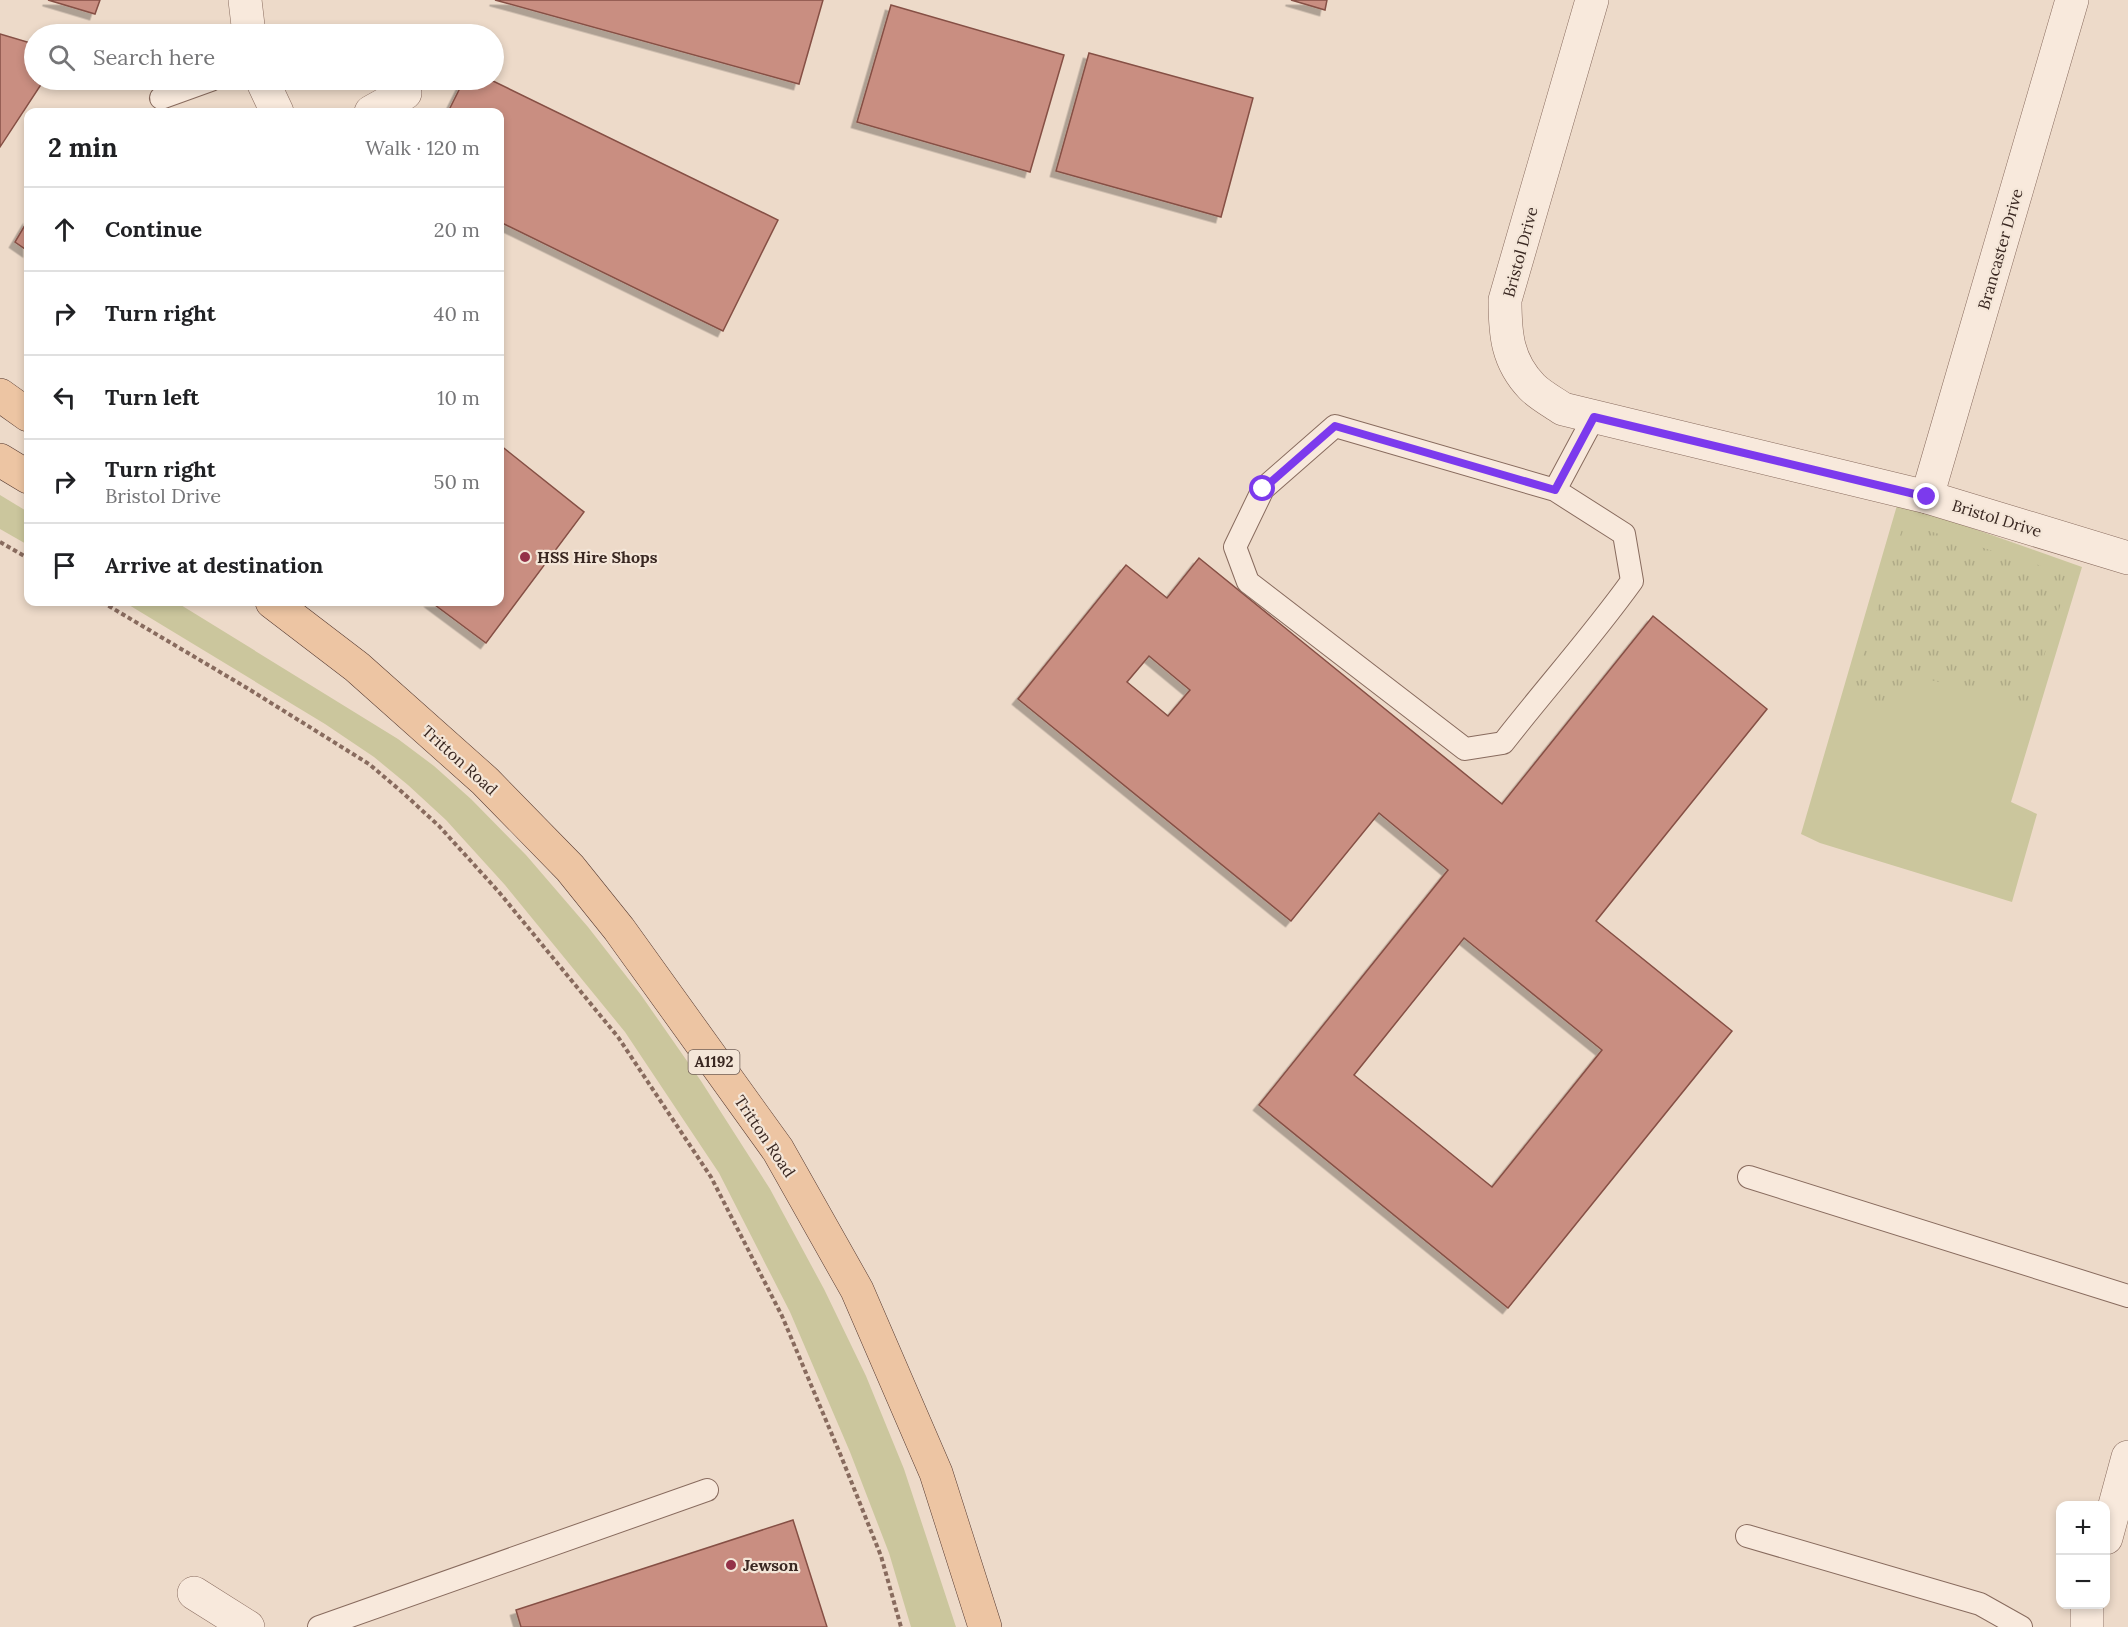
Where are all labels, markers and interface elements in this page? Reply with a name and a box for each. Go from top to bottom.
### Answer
search box [24,24,504,90]
icon: search [45,41,78,74]
text: Search here [93,43,215,71]
text: 2 min [48,131,118,164]
text: Walk · 120 m [365,135,480,160]
street label: Brancaster Drive [1973,186,2027,312]
street label: Bristol Drive [1498,204,1542,299]
icon: ahead [48,213,81,246]
text: Continue [105,215,202,243]
text: 20 m [434,217,480,242]
icon: right [48,297,81,330]
text: Turn right [105,299,216,327]
text: 40 m [434,301,480,326]
icon: left [48,381,81,414]
text: Turn left [105,383,199,411]
text: 10 m [437,385,480,410]
text: Turn right [105,455,216,483]
icon: right [48,465,81,498]
text: 50 m [434,469,480,494]
route start [1249,475,1275,501]
text: Bristol Drive [105,483,221,508]
route end [1913,483,1939,509]
street label: Bristol Drive [1950,495,2045,541]
place label: HSS Hire Shops [537,547,658,567]
icon: arrive [48,549,81,582]
marker: HSS Hire Shops [518,550,532,564]
text: Arrive at destination [105,551,323,579]
street label: Tritton Road [418,721,502,799]
road number: A1192 [688,1050,740,1074]
street label: Tritton Road [730,1091,800,1181]
map controls [2056,1501,2110,1609]
button: + [2056,1501,2110,1555]
place label: Jewson [743,1555,798,1575]
button: − [2056,1555,2110,1609]
marker: Jewson [724,1558,738,1572]

